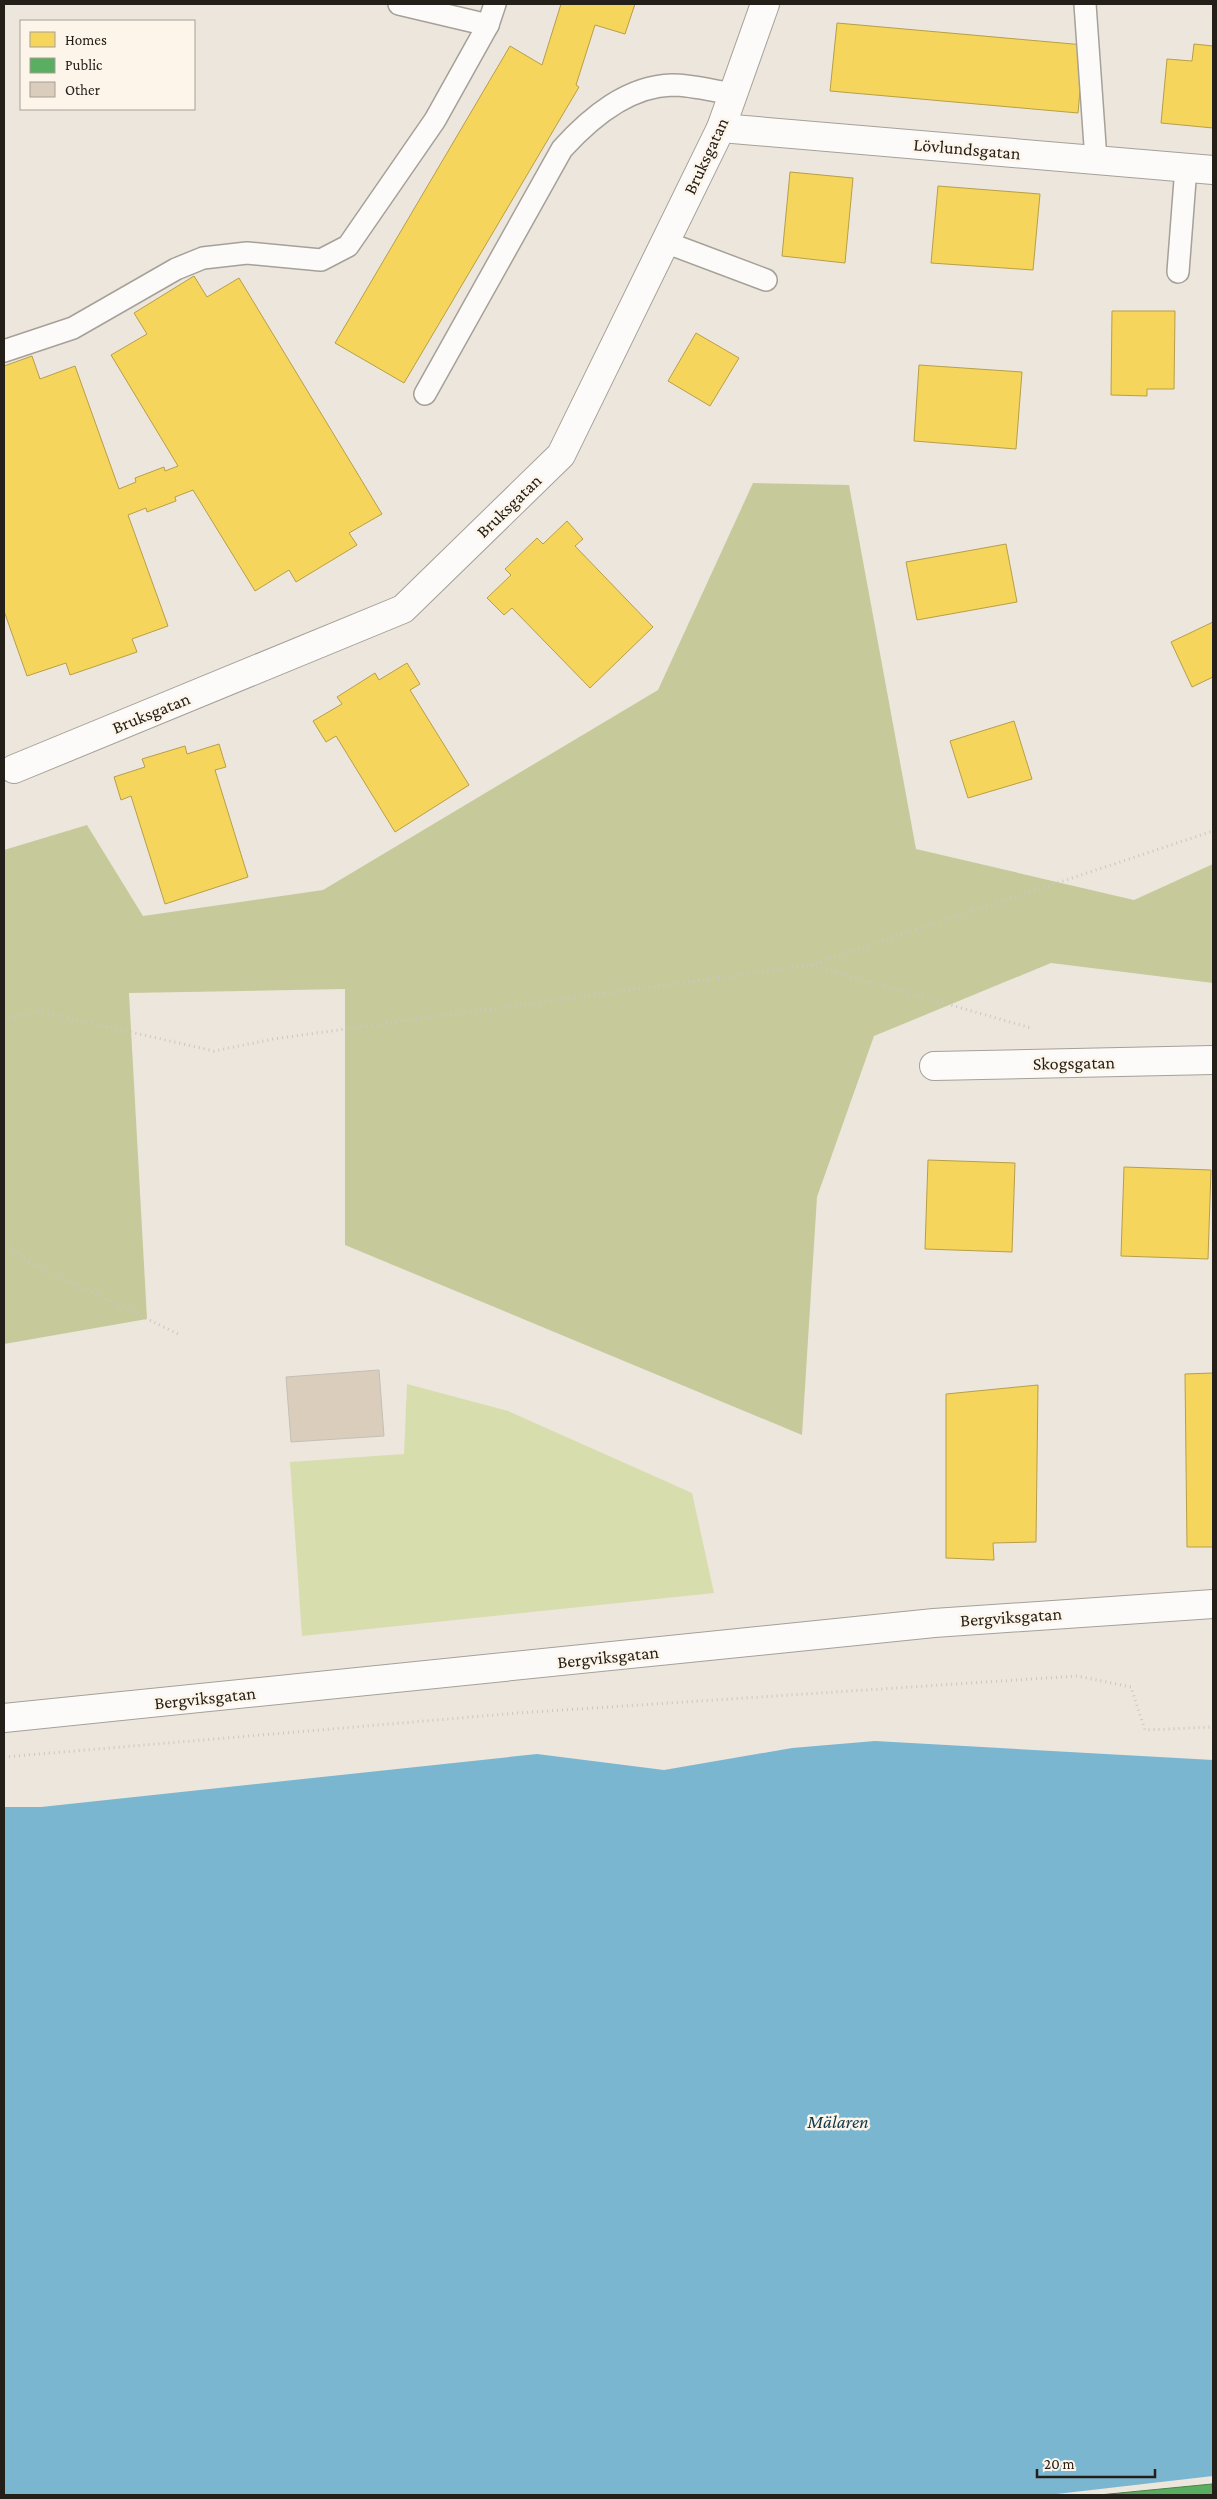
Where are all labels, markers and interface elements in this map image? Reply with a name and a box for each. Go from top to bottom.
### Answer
legend [20,20,195,110]
text: Homes [65,32,107,48]
text: Public [65,57,103,73]
text: Other [65,82,101,98]
street label: Bruksgatan [680,114,733,197]
street label: Lövlundsgatan [913,134,1022,164]
street label: Bruksgatan [472,470,546,542]
street label: Bruksgatan [109,688,193,738]
street label: Skogsgatan [1033,1052,1116,1074]
street label: Bergviksgatan [959,1603,1063,1631]
street label: Bergviksgatan [556,1642,660,1672]
street label: Bergviksgatan [153,1683,257,1713]
water label: Mälaren [806,2111,869,2132]
scale bar [1037,2446,1154,2478]
text: 20 m [1044,2456,1075,2472]

